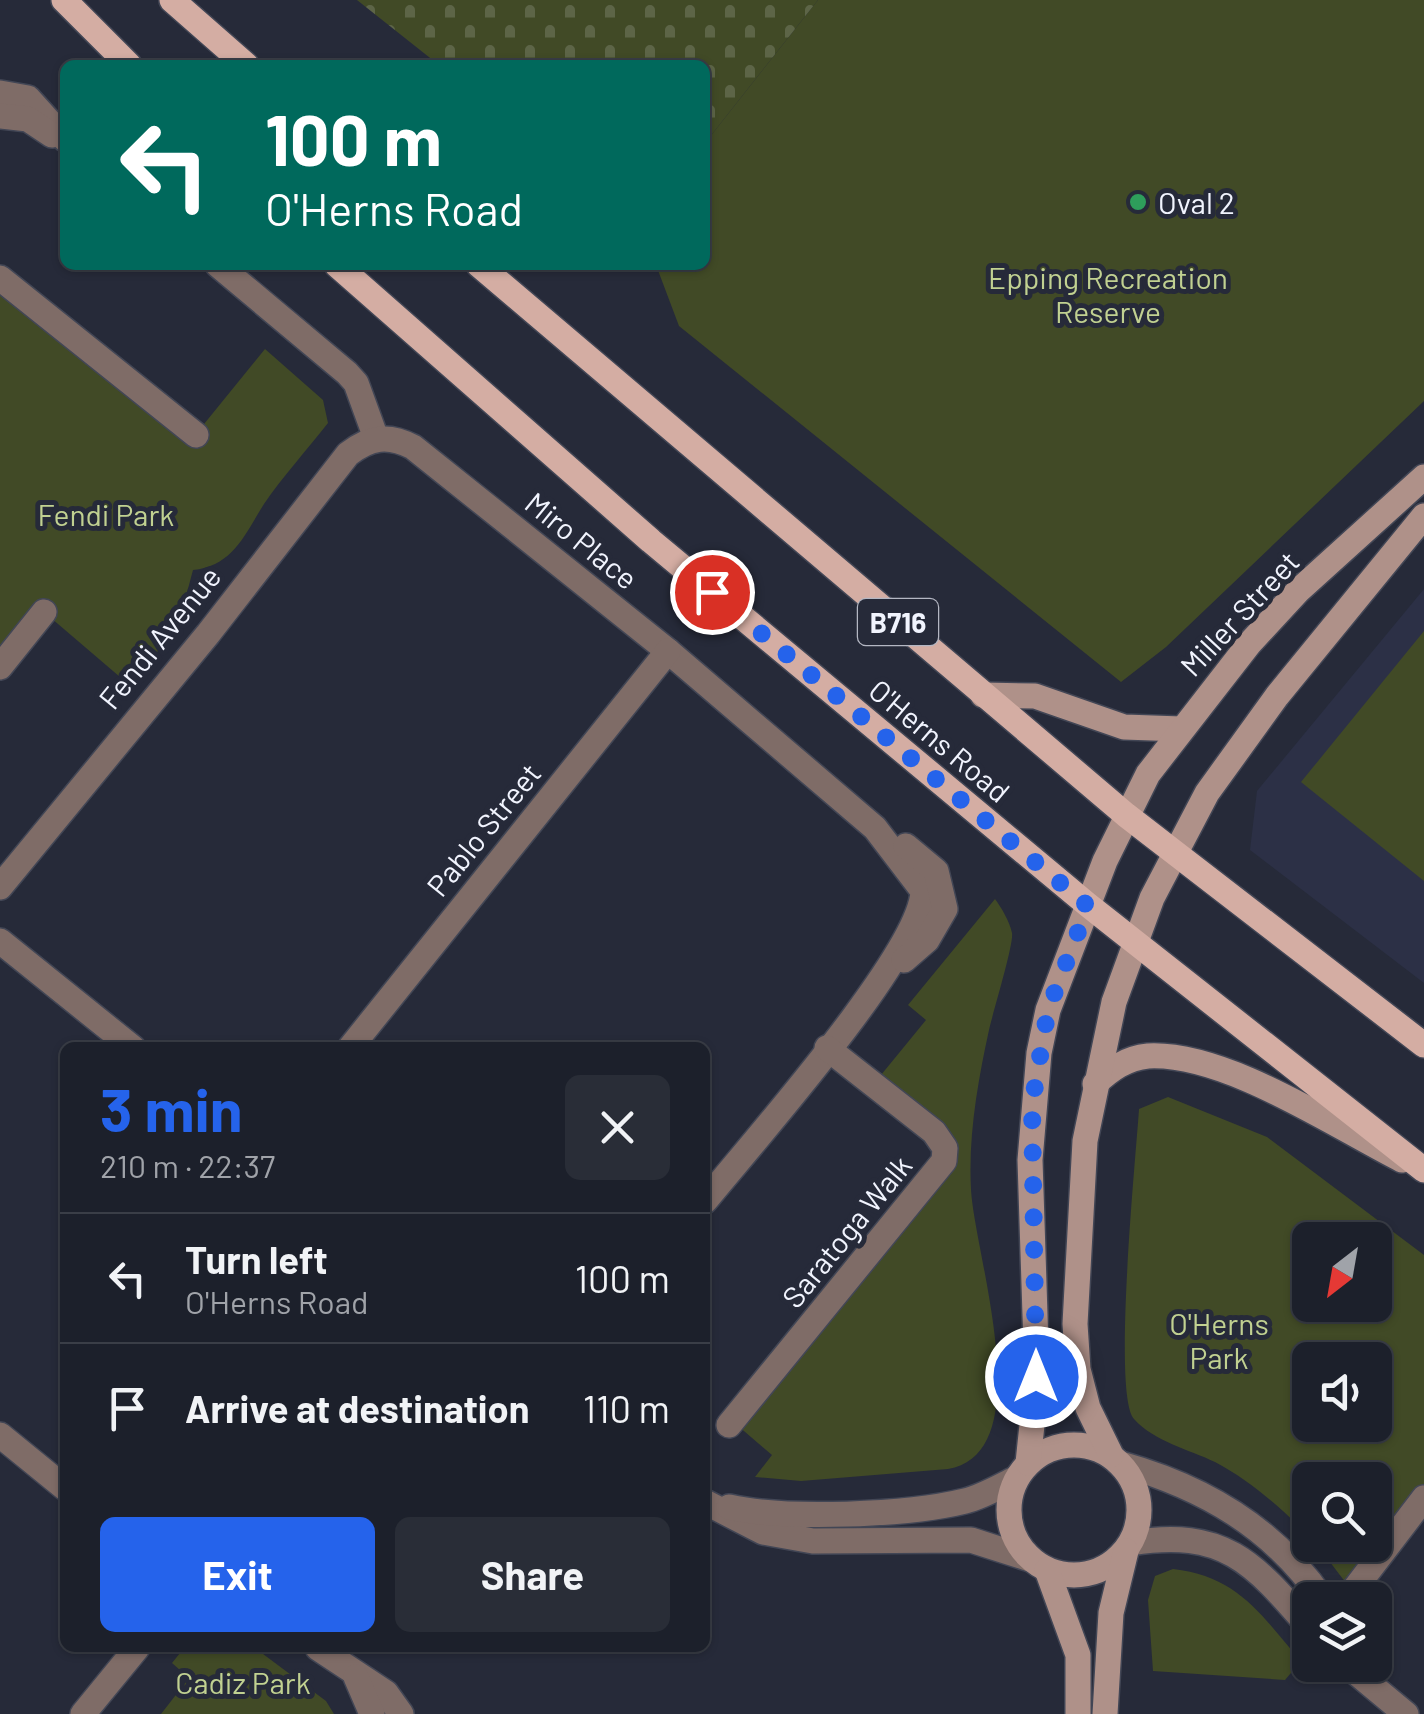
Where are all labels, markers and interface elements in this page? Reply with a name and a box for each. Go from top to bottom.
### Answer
text: 100 m [265,96,442,180]
icon: left [100,100,230,230]
text: O'Herns Road [265,181,523,235]
place label: Oval 2 [1158,184,1235,220]
marker: Oval 2 [1127,191,1149,213]
park label: Epping Recreation Reserve [988,259,1228,329]
street label: Miro Place [519,484,645,596]
park label: Fendi Park [38,496,174,532]
street label: Miller Street [1172,543,1306,683]
pin [670,550,755,635]
street label: Fendi Avenue [91,558,227,716]
icon: arrive [685,565,740,620]
road number: B716 [858,599,938,645]
street label: O'Herns Road [863,671,1017,809]
street label: Pablo Street [418,755,548,903]
text: 3 min [100,1072,243,1144]
button: close [565,1075,670,1180]
text: 210 m · 22:37 [100,1146,275,1184]
street label: Saratoga Walk [774,1148,918,1314]
north arrow [1292,1222,1392,1322]
map controls [1292,1222,1392,1682]
text: Turn left [185,1236,328,1282]
icon: left [100,1251,155,1306]
text: 100 m [575,1255,670,1301]
text: O'Herns Road [185,1282,369,1320]
park label: O'Herns Park [1169,1305,1269,1375]
position arrow [984,1325,1088,1429]
button: sound [1292,1342,1392,1442]
icon: arrive [100,1381,155,1436]
text: Arrive at destination [185,1385,530,1431]
text: 110 m [583,1385,670,1431]
button: search [1292,1462,1392,1562]
button: Exit [100,1517,375,1632]
button: Share [395,1517,670,1632]
button: layers [1292,1582,1392,1682]
park label: Cadiz Park [175,1664,311,1700]

